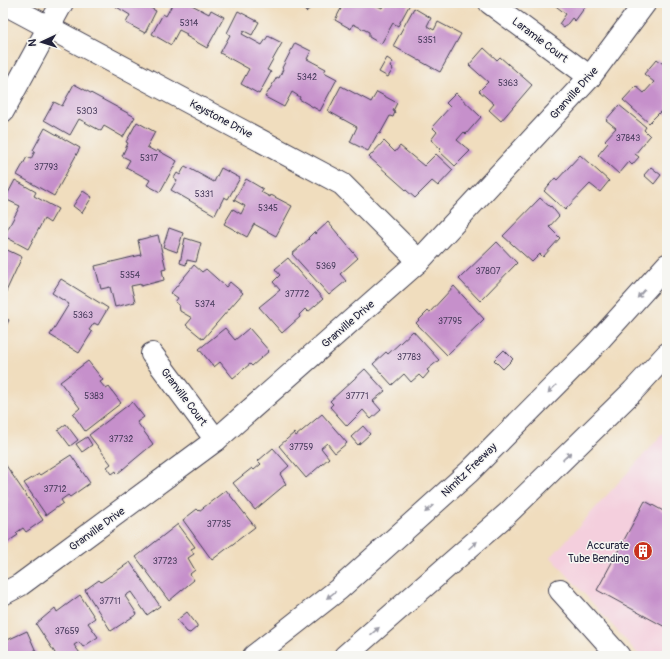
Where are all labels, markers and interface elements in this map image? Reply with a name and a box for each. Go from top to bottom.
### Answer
street label: Laramie Court [510,15,571,66]
house number: 5314 [180,18,199,29]
north arrow [22,22,62,62]
house number: 5351 [418,35,436,46]
text: N [26,38,39,47]
street label: Granville Drive [547,64,601,122]
house number: 5342 [297,72,317,83]
house number: 5363 [498,78,518,89]
street label: Keystone Drive [187,97,255,141]
house number: 5303 [76,106,98,117]
house number: 37843 [616,133,640,144]
house number: 5317 [140,153,158,164]
house number: 37793 [34,162,58,173]
house number: 5331 [195,189,213,200]
house number: 5345 [258,203,278,214]
house number: 5369 [316,261,336,272]
house number: 37807 [475,266,501,277]
house number: 5354 [120,270,141,281]
house number: 37772 [285,289,309,300]
one-way arrow [636,289,645,299]
street label: Granville Drive [319,297,377,350]
house number: 5374 [195,299,216,310]
house number: 5363 [73,310,93,321]
house number: 37795 [438,316,462,327]
house number: 37783 [397,352,421,363]
street label: Granville Court [158,366,210,429]
one-way arrow [547,384,557,394]
house number: 5383 [84,391,104,402]
house number: 37771 [346,391,368,402]
house number: 37732 [109,434,133,445]
street label: Nimitz Freeway [439,440,500,500]
house number: 37759 [289,442,313,453]
one-way arrow [562,451,572,460]
house number: 37712 [43,484,67,495]
street label: Granville Drive [67,504,128,554]
one-way arrow [423,504,434,513]
house number: 37735 [207,519,231,530]
place label: Accurate Tube Bending [568,539,630,565]
one-way arrow [467,540,478,549]
building icon: Accurate Tube Bending [632,540,654,562]
house number: 37723 [153,556,177,567]
one-way arrow [326,590,337,599]
house number: 37711 [99,596,121,607]
house number: 37659 [55,626,80,637]
one-way arrow [370,627,381,636]

